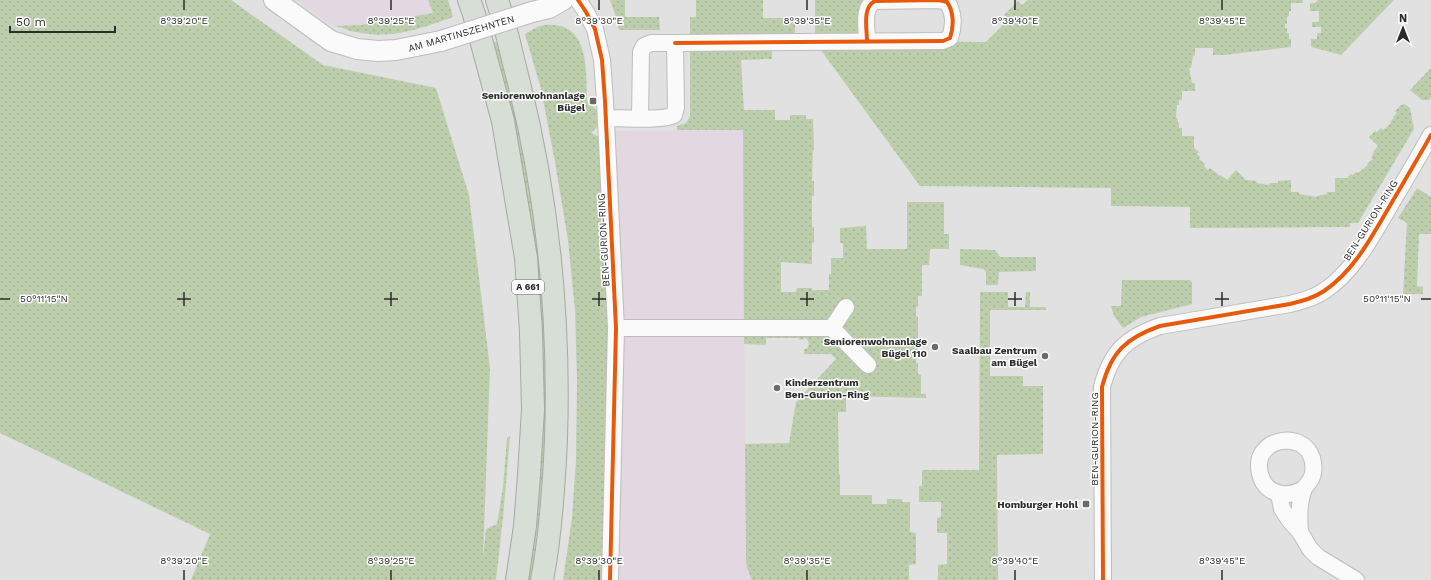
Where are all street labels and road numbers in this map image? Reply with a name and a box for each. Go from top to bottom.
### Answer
street label: AM MARTINSZEHNTEN [407,13,516,54]
street label: BEN-GURION-RING [1341,178,1400,263]
street label: BEN-GURION-RING [596,193,611,287]
road number: A 661 [512,280,544,294]
street label: BEN-GURION-RING [1089,392,1100,486]

